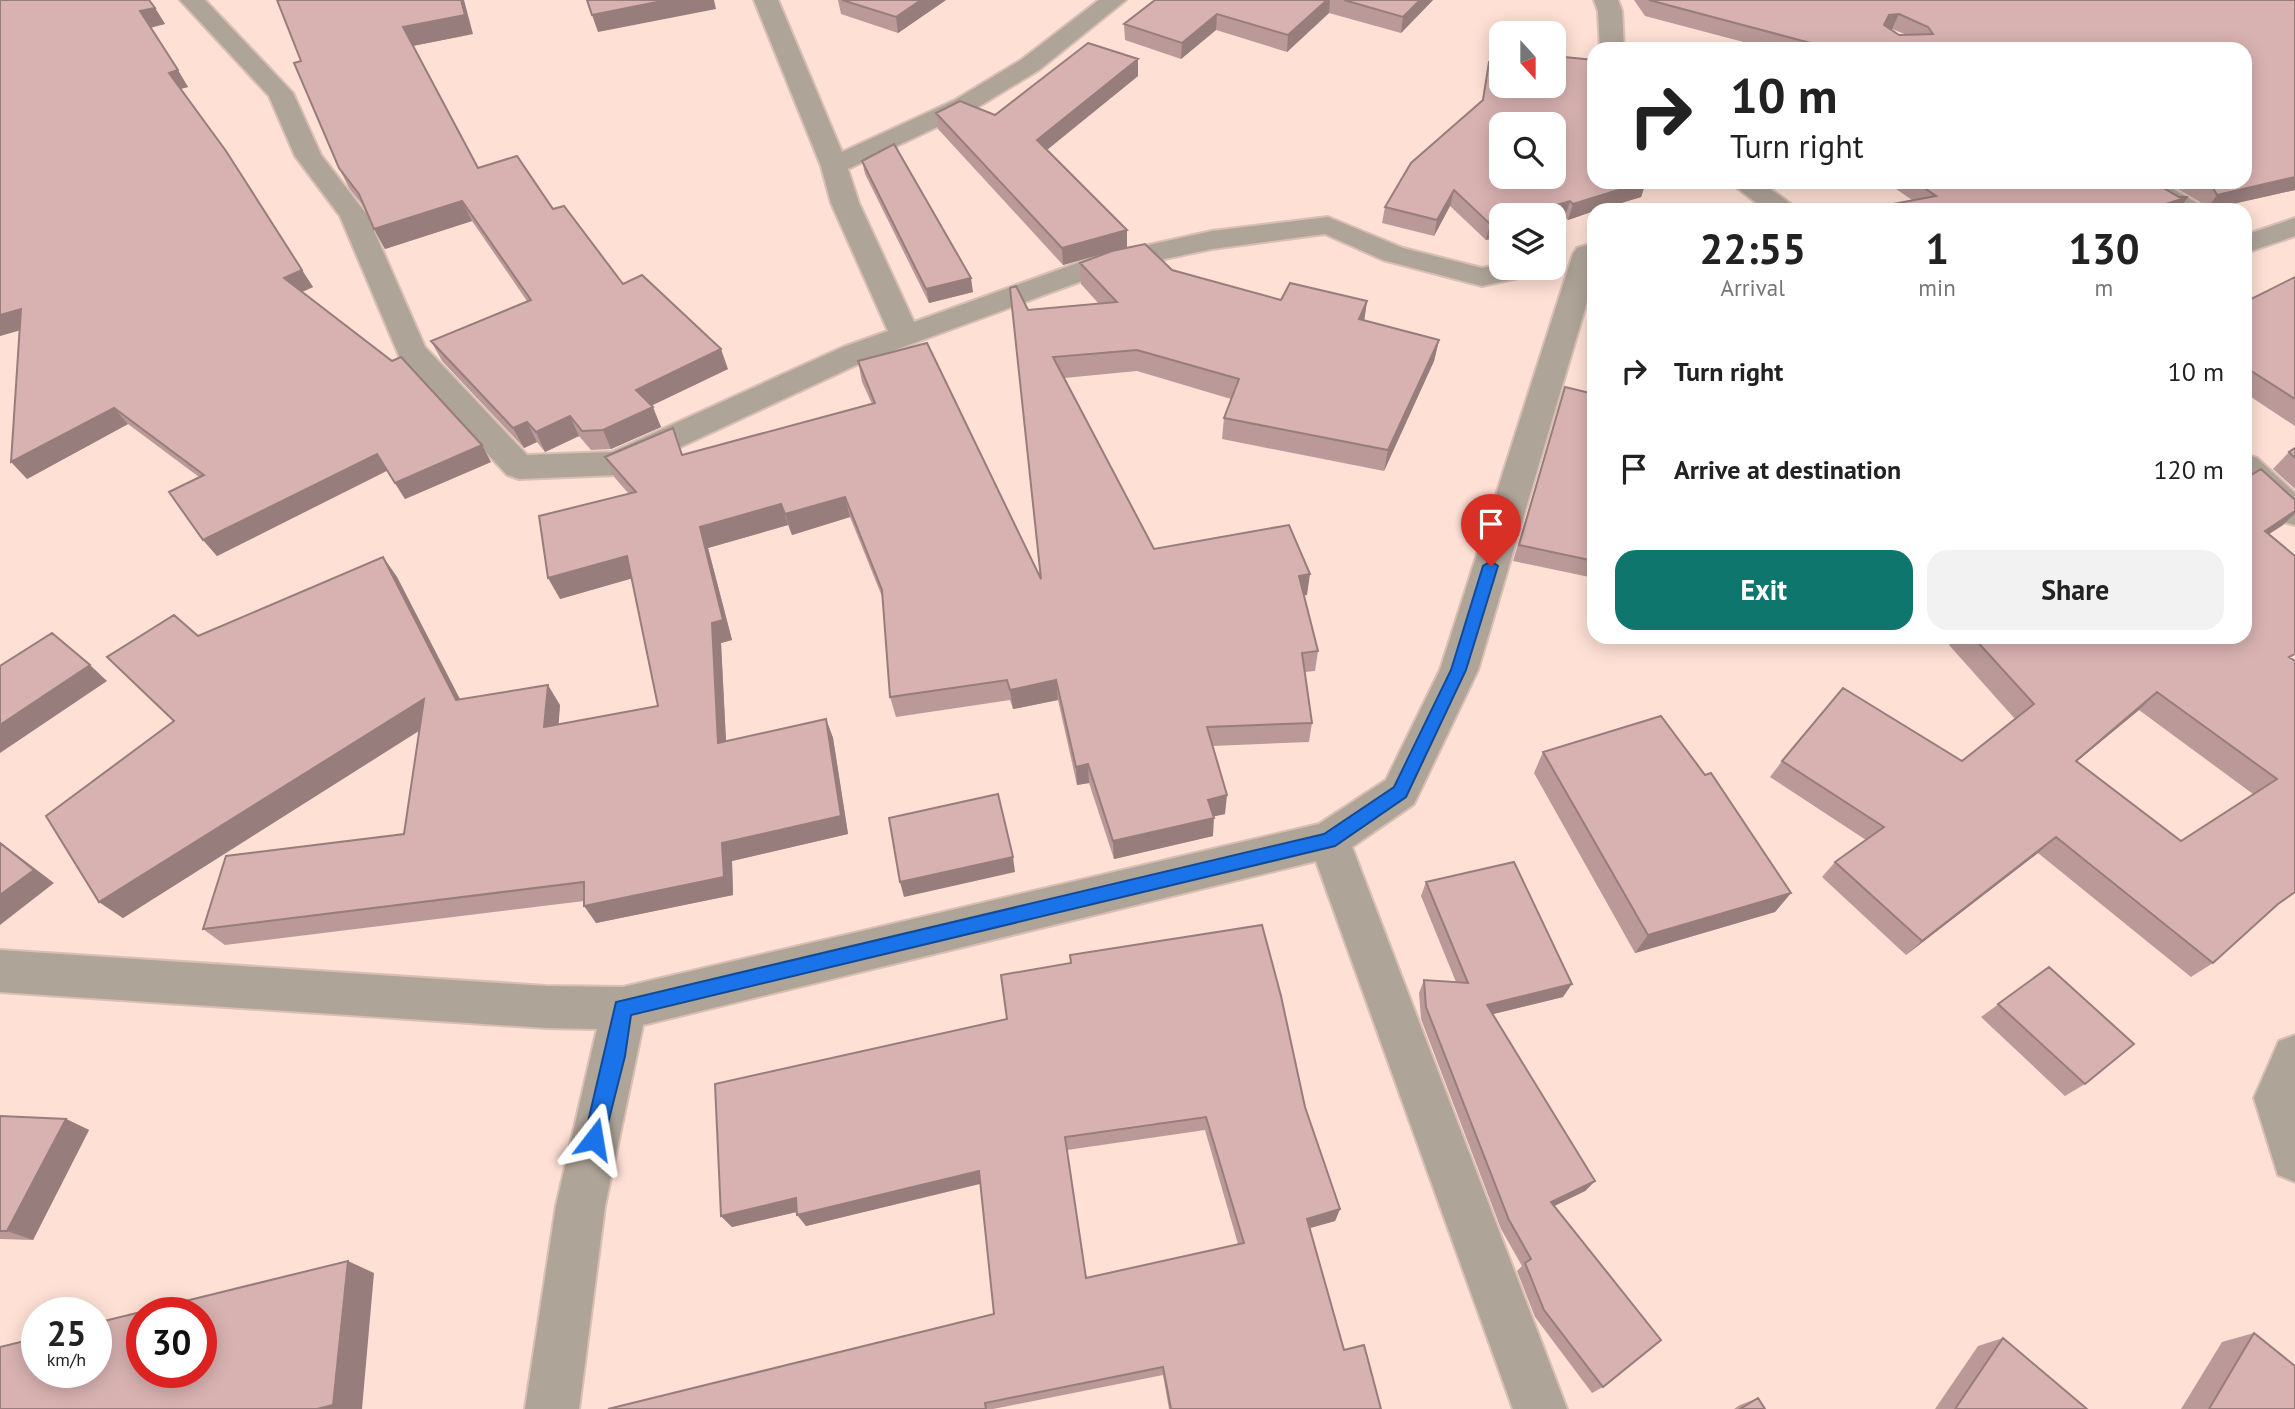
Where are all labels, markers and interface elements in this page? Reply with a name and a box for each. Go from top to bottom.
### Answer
north arrow [1489,21,1566,98]
map controls [1489,21,1566,280]
text: 10 m [1730,63,1837,127]
icon: right [1615,70,1706,161]
button: search [1489,112,1566,189]
text: Turn right [1730,125,1864,167]
button: layers [1489,203,1566,280]
text: 22:55 [1699,221,1806,276]
text: 1 [1925,221,1949,276]
text: 130 [2068,221,2140,276]
text: Arrival [1720,273,1785,302]
text: min [1918,273,1956,302]
text: m [2095,273,2113,302]
icon: right [1615,352,1653,390]
text: Turn right [1674,355,1783,388]
text: 10 m [2168,355,2224,388]
icon: arrive [1615,450,1653,488]
text: Arrive at destination [1674,453,1901,486]
text: 120 m [2153,453,2224,486]
pin [1461,494,1521,566]
icon: arrive [1472,505,1510,543]
button: Exit [1615,550,1913,630]
button: Share [1927,550,2224,630]
position arrow [557,1102,631,1176]
speed limit sign: 30 [126,1297,217,1388]
text: 25 [47,1310,86,1356]
text: km/h [47,1348,86,1371]

